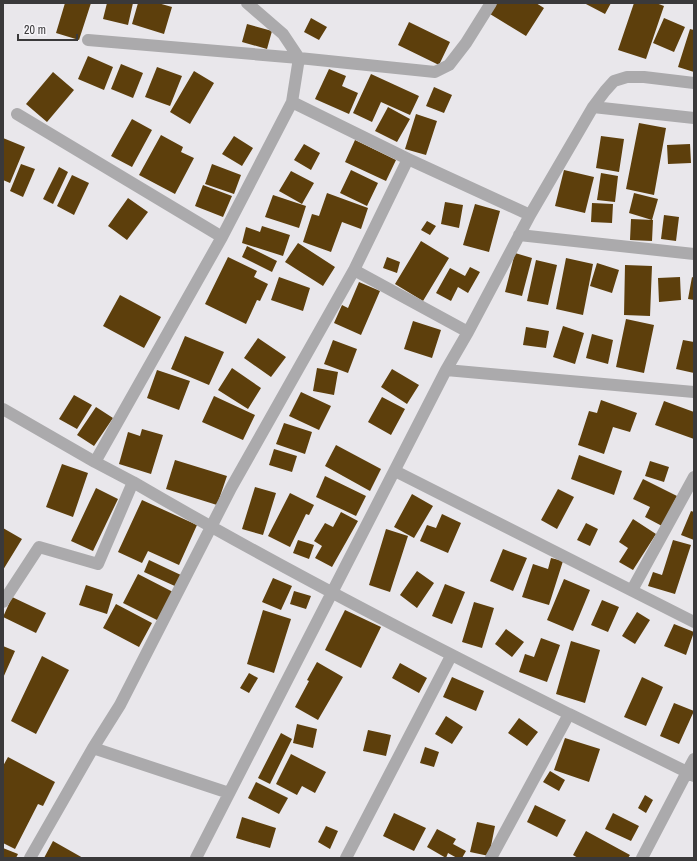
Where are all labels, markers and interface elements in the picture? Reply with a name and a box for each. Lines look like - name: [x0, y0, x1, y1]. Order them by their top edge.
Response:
- scale bar: [18, 16, 77, 42]
- text: 20 m: [24, 22, 46, 38]

